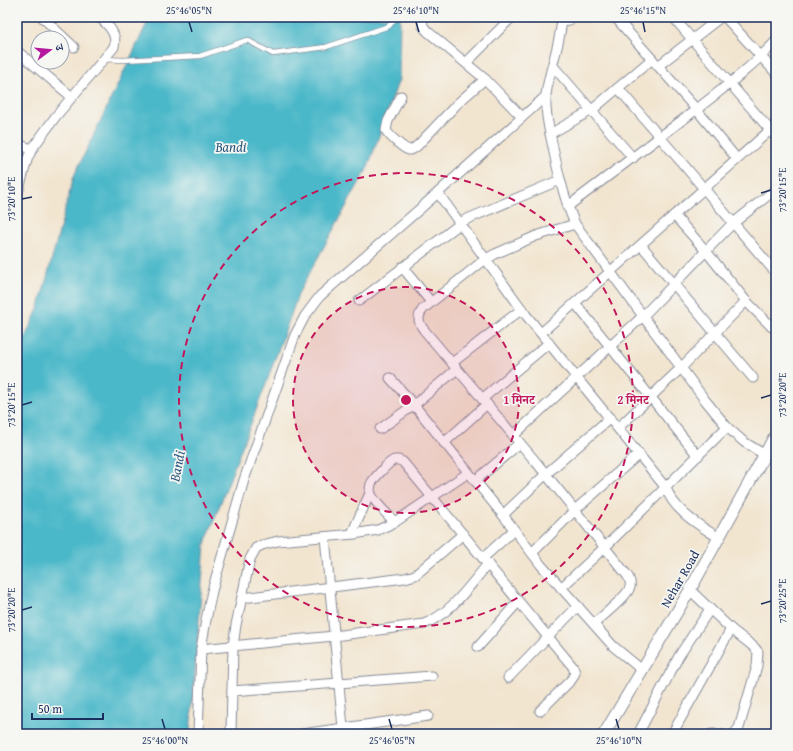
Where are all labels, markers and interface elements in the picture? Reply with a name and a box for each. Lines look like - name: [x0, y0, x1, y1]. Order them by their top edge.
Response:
- text: 25°46'05"N: [166, 3, 212, 18]
- text: 25°46'10"N: [393, 3, 439, 18]
- text: 25°46'15"N: [620, 3, 666, 18]
- north arrow: [30, 30, 70, 70]
- text: उ: [51, 41, 68, 53]
- water label: Bandi: [215, 137, 247, 157]
- text: 73°20'15"E: [775, 168, 790, 212]
- text: 73°20'10"E: [4, 177, 19, 221]
- text: 73°20'20"E: [775, 373, 790, 417]
- text: 73°20'15"E: [4, 383, 19, 427]
- text: 1 मिनट: [503, 391, 536, 408]
- text: 2 मिनट: [617, 391, 650, 408]
- centre of rings: [399, 393, 413, 407]
- water label: Bandi: [164, 449, 190, 484]
- street label: Nehar Road: [656, 547, 704, 611]
- text: 73°20'25"E: [775, 579, 790, 623]
- text: 73°20'20"E: [4, 588, 19, 632]
- scale bar: [32, 695, 103, 721]
- text: 50 m: [38, 700, 62, 717]
- text: 25°46'00"N: [142, 733, 188, 748]
- text: 25°46'05"N: [369, 733, 415, 748]
- text: 25°46'10"N: [596, 733, 642, 748]

